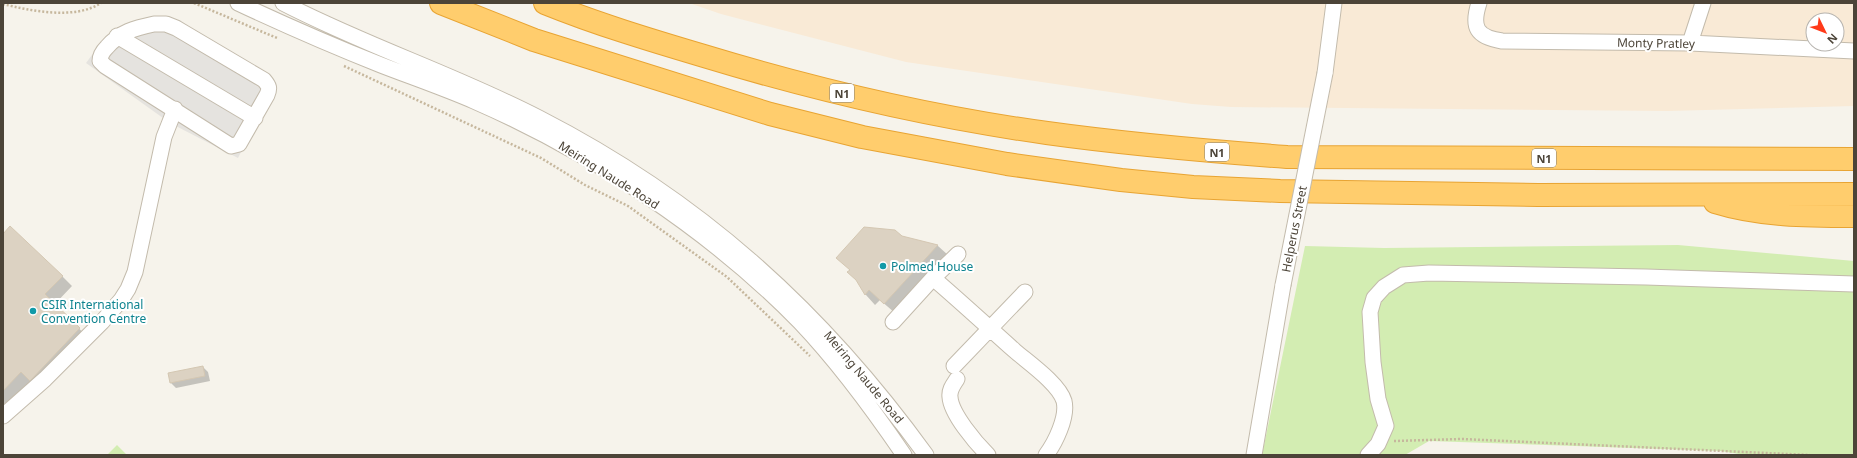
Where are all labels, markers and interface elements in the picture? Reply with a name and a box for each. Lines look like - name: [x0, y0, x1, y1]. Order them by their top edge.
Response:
- north arrow: [1805, 12, 1845, 52]
- text: N: [1824, 31, 1841, 48]
- street label: Monty Pratley: [1617, 34, 1696, 52]
- road number: N1: [830, 84, 854, 102]
- street label: Meiring Naude Road: [555, 137, 663, 213]
- road number: N1: [1205, 143, 1229, 161]
- road number: N1: [1532, 149, 1556, 167]
- street label: Helperus Street: [1277, 184, 1311, 274]
- place label: Polmed House: [891, 258, 973, 275]
- marker: Polmed House: [878, 261, 888, 271]
- place label: CSIR International Convention Centre: [41, 296, 147, 327]
- marker: CSIR International Convention Centre: [28, 306, 38, 316]
- street label: Meiring Naude Road: [820, 327, 908, 427]

